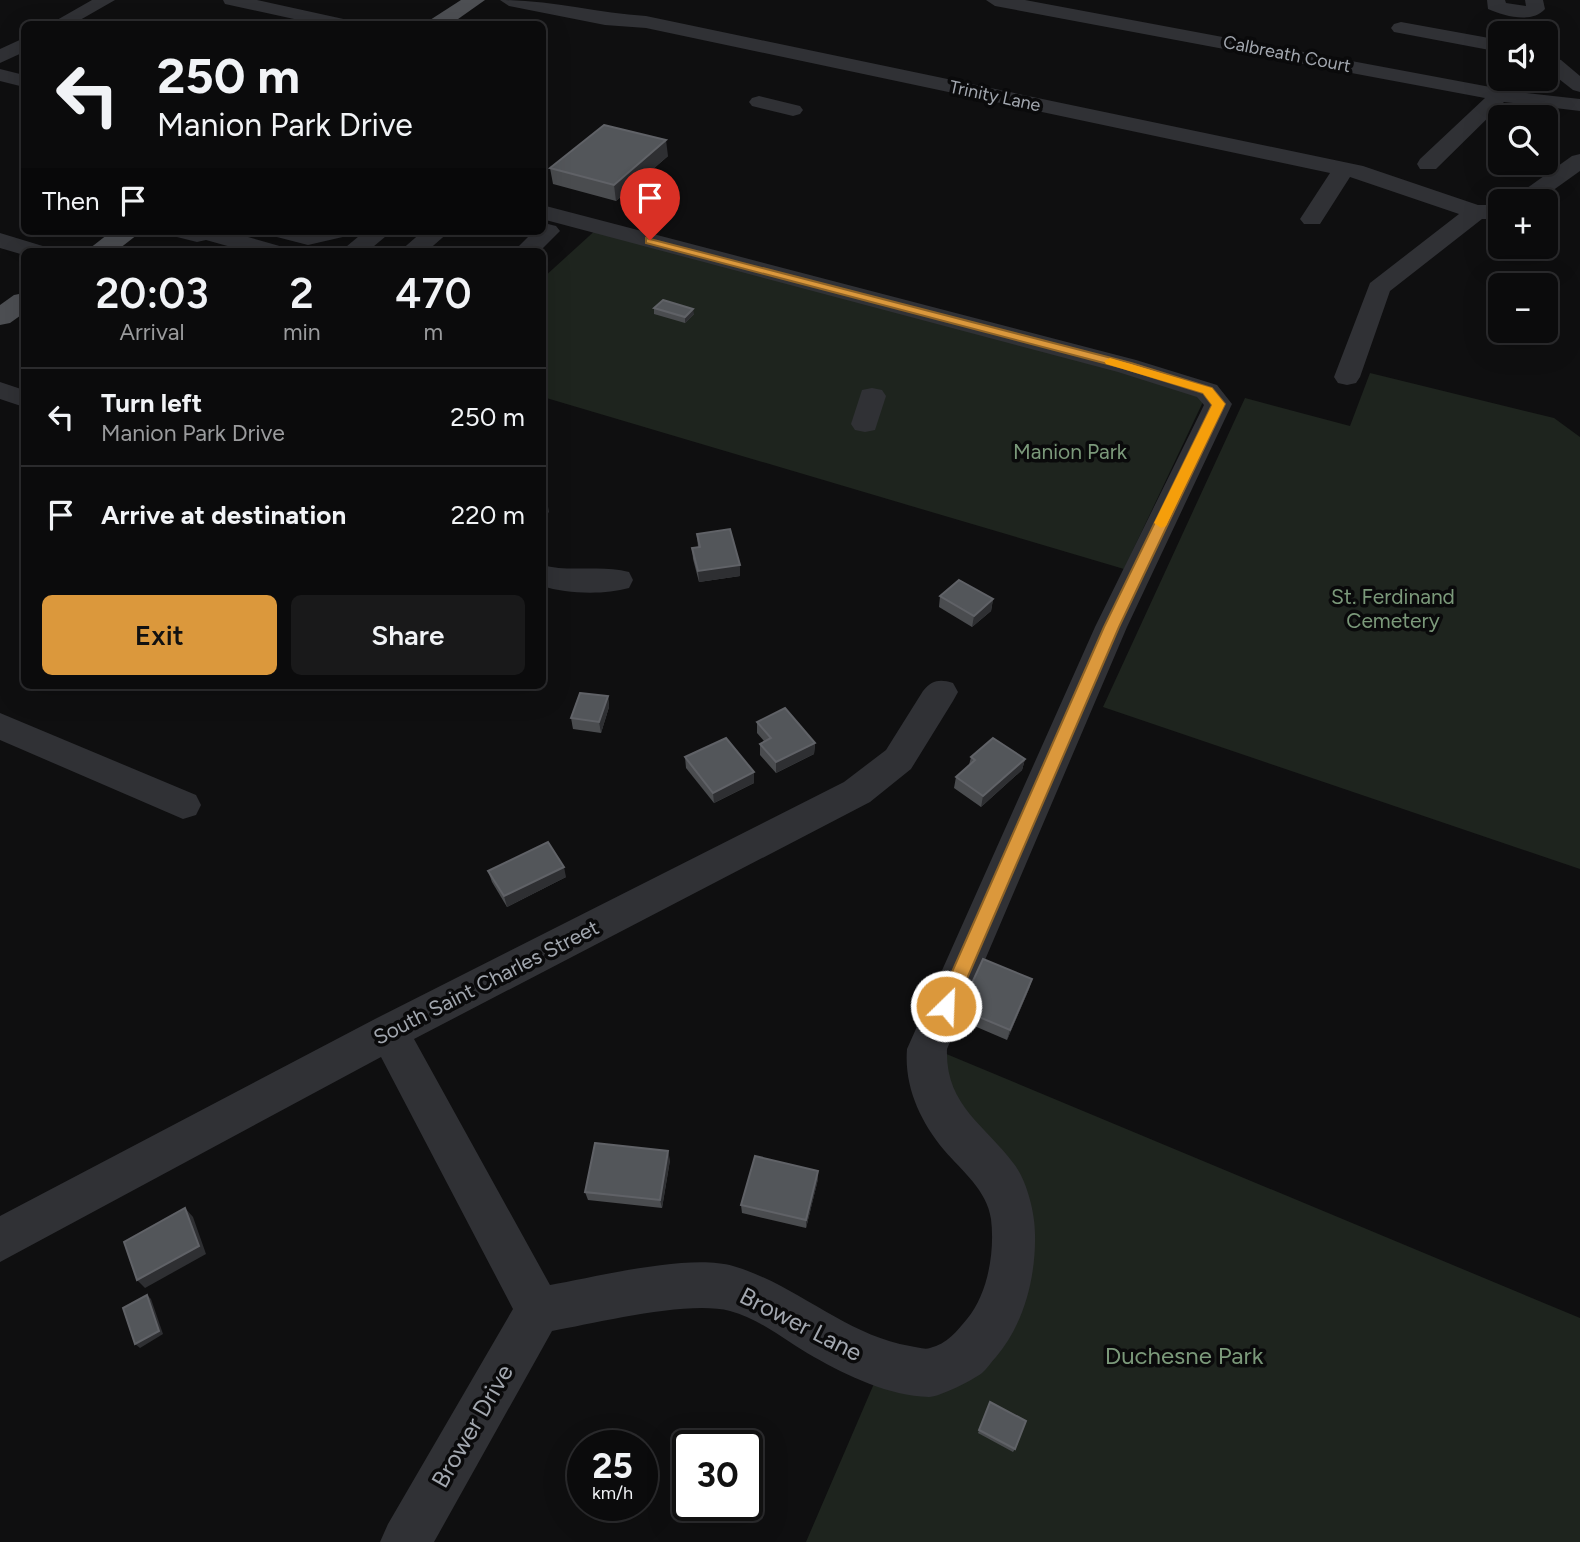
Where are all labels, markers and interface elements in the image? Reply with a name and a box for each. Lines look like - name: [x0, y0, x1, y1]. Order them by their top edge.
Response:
- map controls: [1488, 21, 1558, 343]
- button: sound: [1488, 21, 1558, 91]
- street label: Calbreath Court: [1221, 31, 1353, 77]
- text: 250 m: [157, 46, 300, 105]
- icon: left: [42, 49, 133, 140]
- street label: Trinity Lane: [947, 76, 1043, 116]
- button: search: [1488, 105, 1558, 175]
- text: Manion Park Drive: [157, 106, 413, 144]
- pin: [620, 168, 680, 240]
- icon: arrive: [631, 179, 669, 217]
- icon: arrive: [114, 182, 152, 220]
- text: Then: [42, 185, 100, 217]
- button: +: [1488, 189, 1558, 259]
- text: 20:03: [95, 268, 209, 319]
- text: 2: [290, 268, 314, 319]
- text: 470: [395, 268, 472, 319]
- button: −: [1488, 273, 1558, 343]
- text: Arrival: [120, 318, 184, 346]
- text: min: [283, 318, 321, 346]
- text: m: [424, 318, 443, 346]
- text: Turn left: [101, 387, 202, 419]
- icon: left: [42, 398, 80, 436]
- text: 250 m: [450, 401, 525, 433]
- text: Manion Park Drive: [101, 419, 285, 447]
- park label: Manion Park: [1013, 439, 1128, 464]
- icon: arrive: [42, 496, 80, 534]
- text: Arrive at destination: [101, 499, 346, 531]
- text: 220 m: [451, 499, 525, 531]
- park label: St. Ferdinand Cemetery: [1331, 584, 1455, 633]
- button: Exit: [42, 595, 277, 675]
- button: Share: [291, 595, 525, 675]
- street label: South Saint Charles Street: [369, 914, 603, 1050]
- position arrow: [909, 969, 983, 1043]
- street label: Brower Lane: [735, 1281, 867, 1367]
- park label: Duchesne Park: [1105, 1341, 1264, 1370]
- street label: Brower Drive: [425, 1359, 519, 1493]
- speed limit sign: 30: [672, 1430, 763, 1521]
- text: 25: [592, 1445, 633, 1487]
- text: km/h: [592, 1482, 633, 1504]

